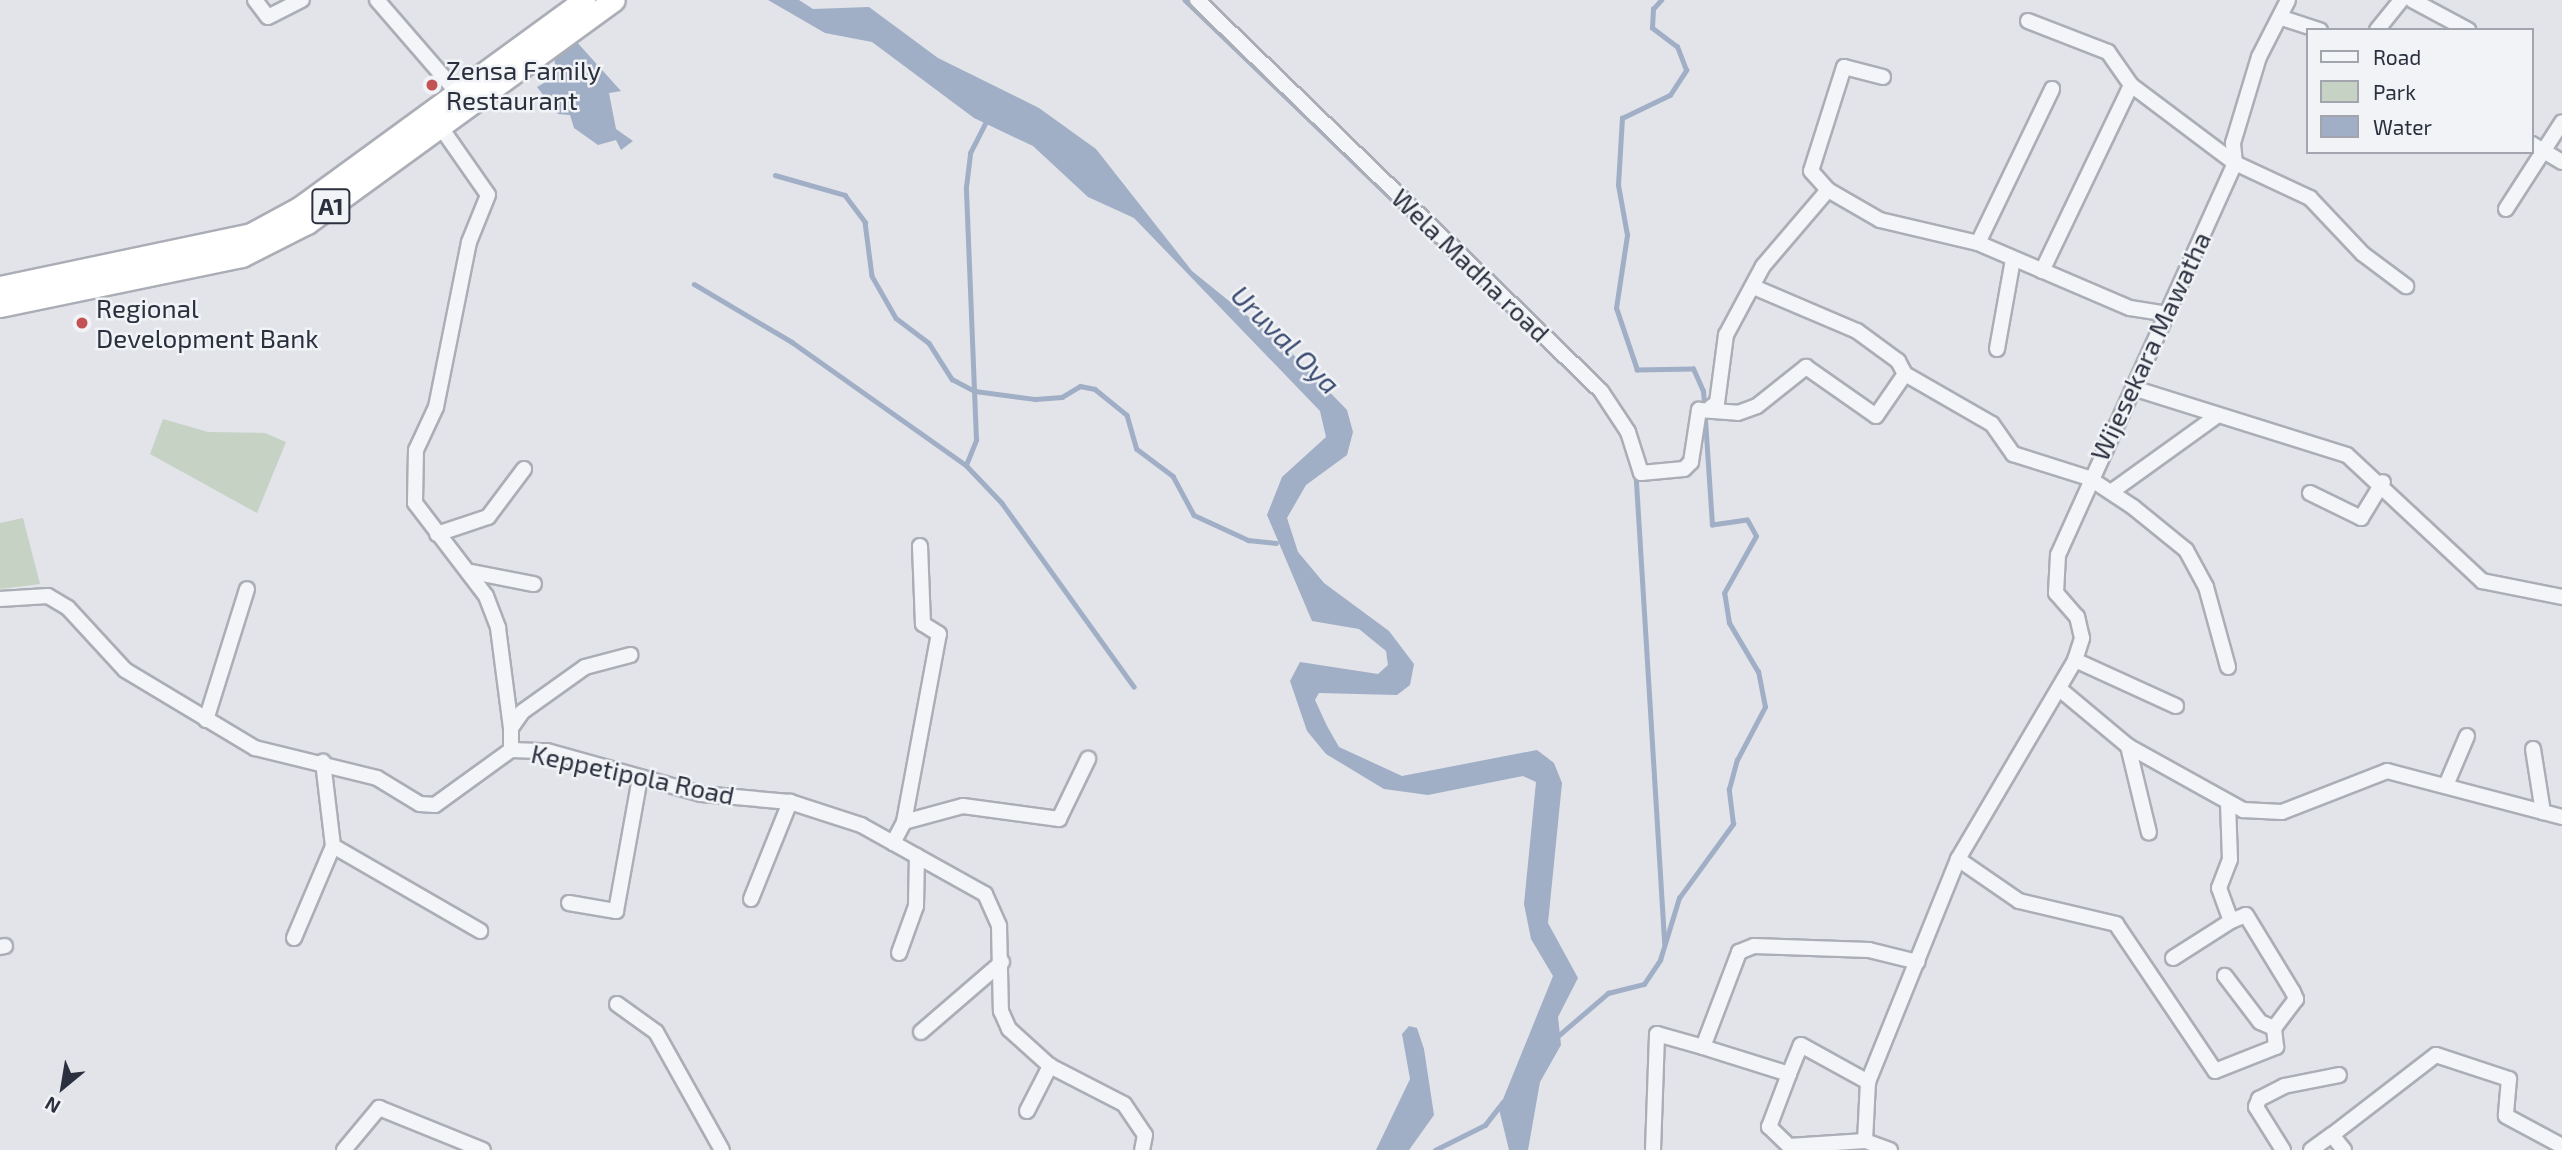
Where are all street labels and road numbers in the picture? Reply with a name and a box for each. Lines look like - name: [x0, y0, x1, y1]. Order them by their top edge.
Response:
- street label: Wela Madha road: [1386, 182, 1556, 348]
- road number: A1: [310, 186, 352, 226]
- street label: Wijesekara Mawatha: [2083, 227, 2217, 465]
- street label: Keppetipola Road: [529, 737, 737, 811]

